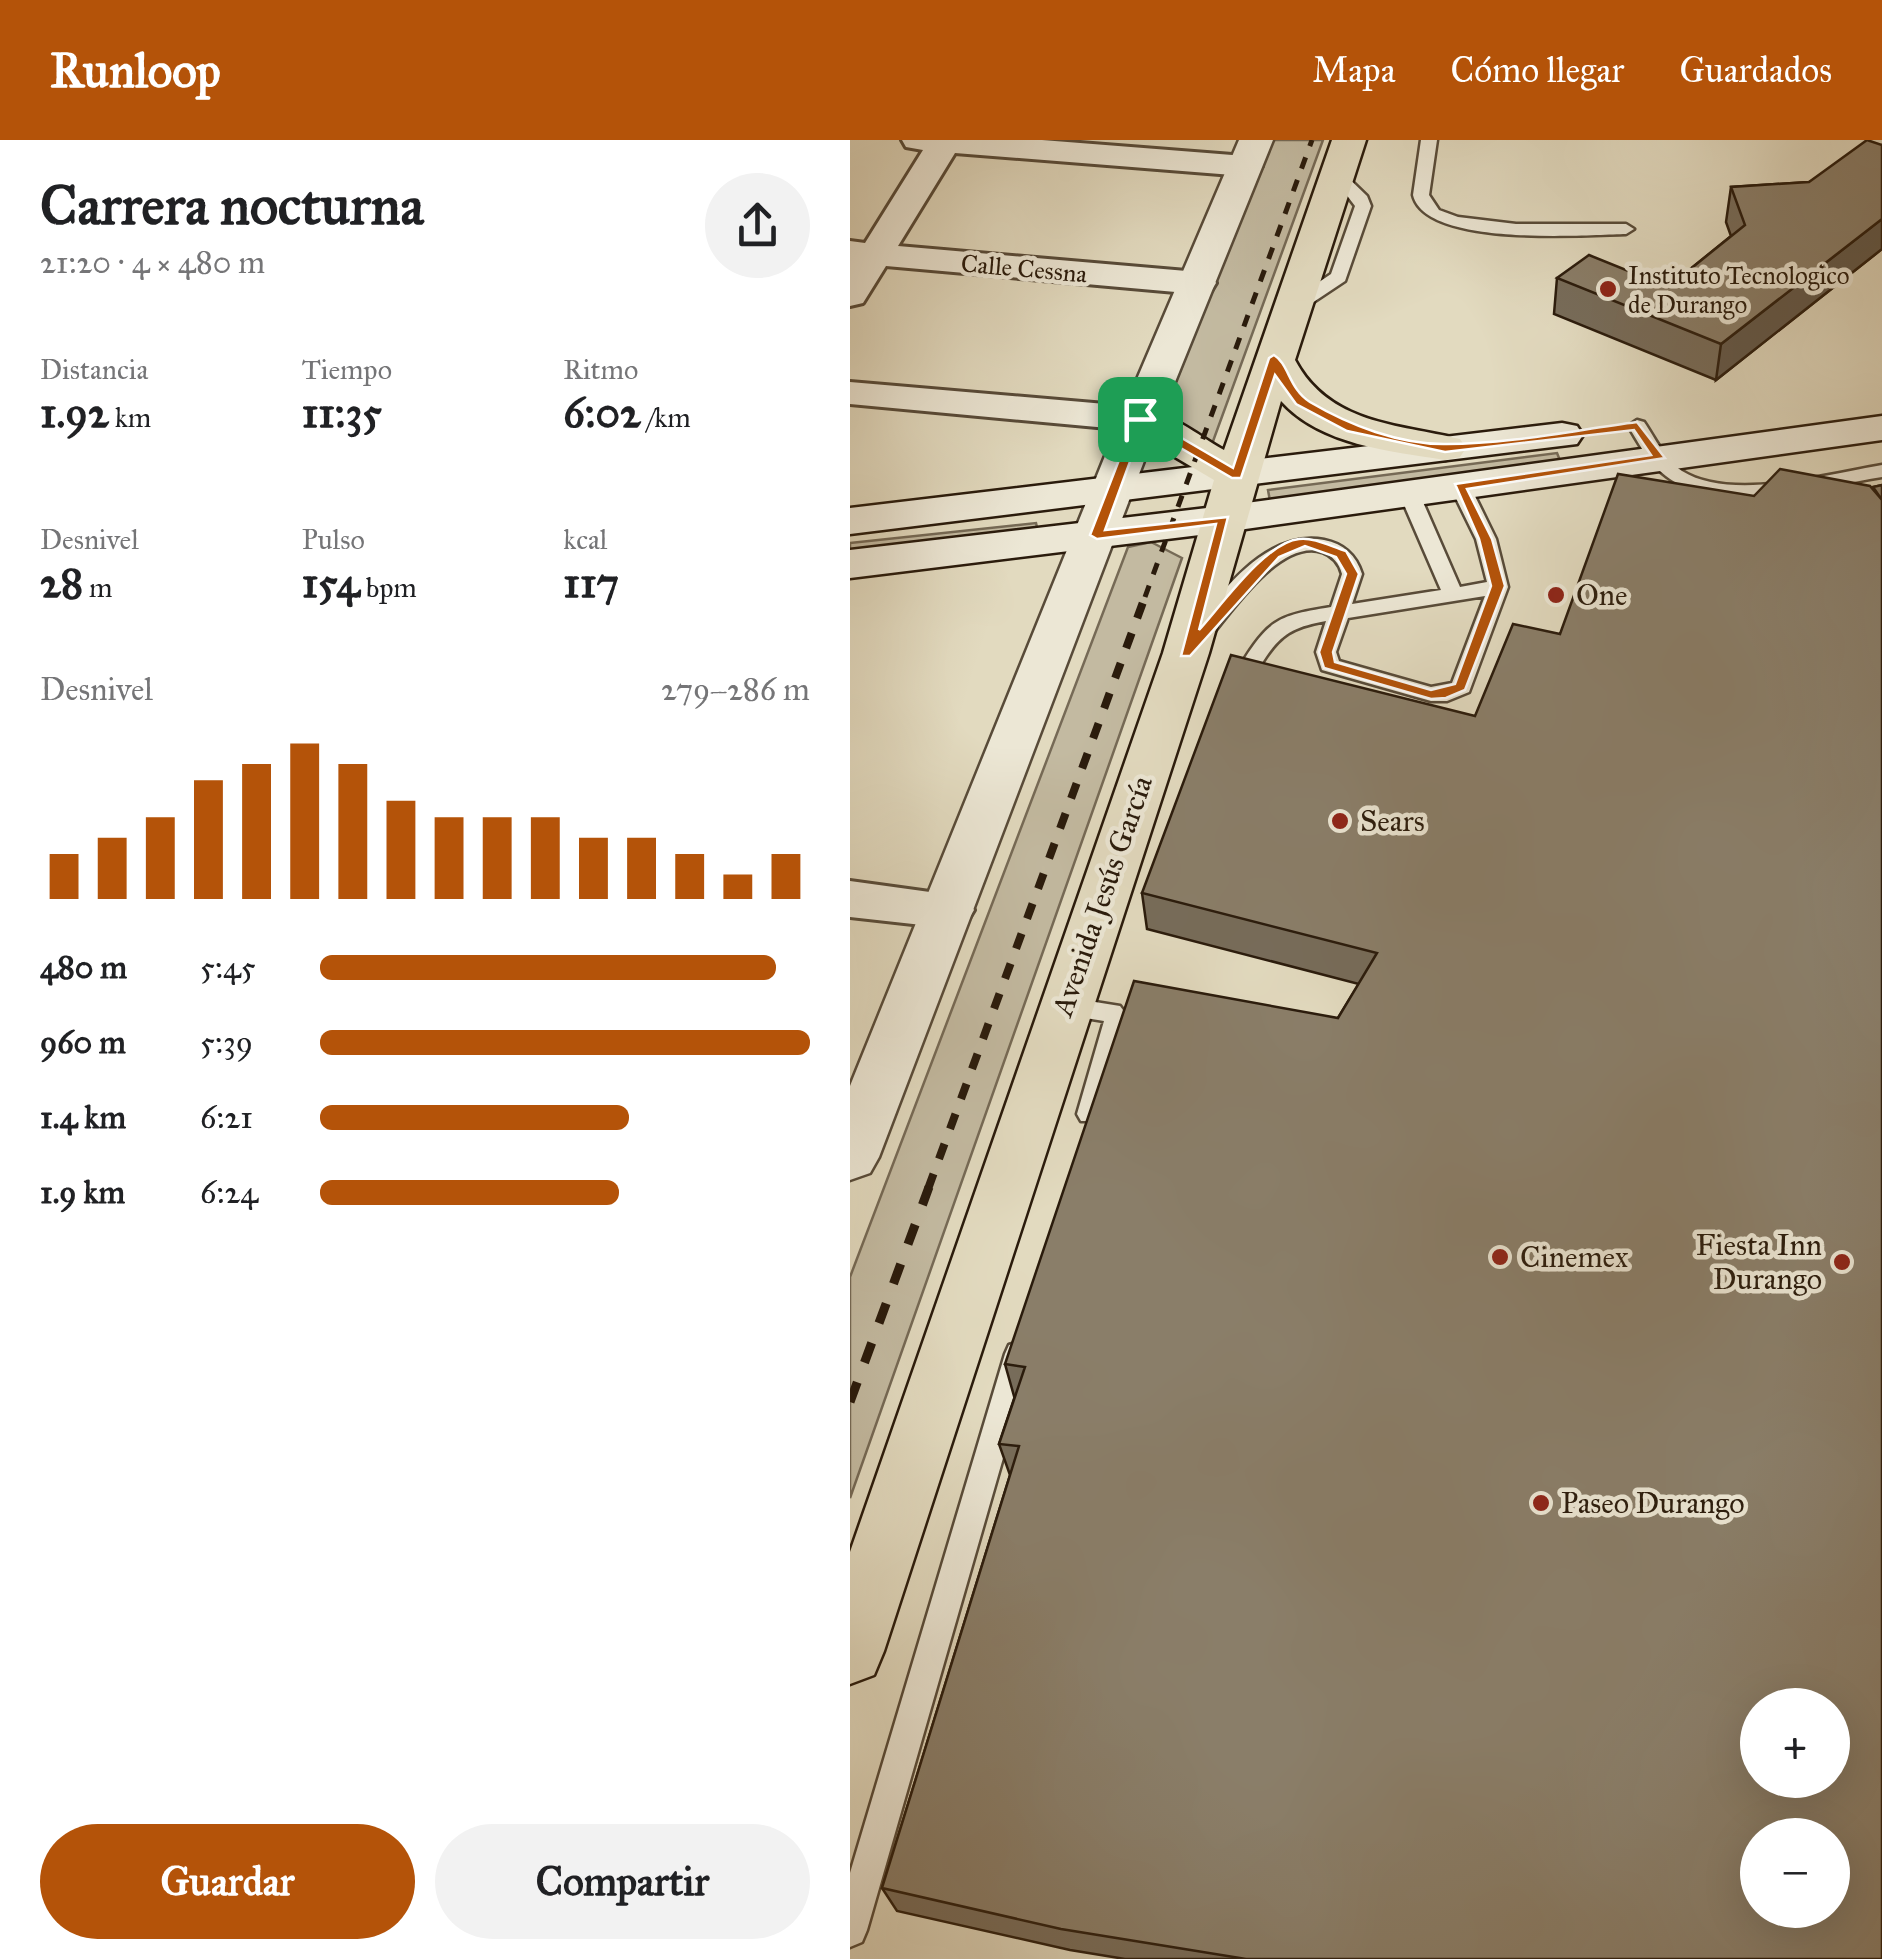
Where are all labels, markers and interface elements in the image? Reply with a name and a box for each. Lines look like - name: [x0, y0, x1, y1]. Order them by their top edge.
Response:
- text: Runloop: [50, 41, 221, 100]
- text: Mapa: [1312, 49, 1395, 92]
- text: Cómo llegar: [1450, 49, 1624, 92]
- text: Guardados: [1679, 49, 1832, 92]
- text: Carrera nocturna: [40, 172, 424, 239]
- button: share: [705, 173, 810, 278]
- text: 21:20 · 4 × 480 m: [40, 243, 265, 282]
- street label: Calle Cessna: [960, 248, 1089, 289]
- place label: Instituto Tecnologico de Durango: [1628, 260, 1850, 320]
- marker: Instituto Tecnologico de Durango: [1597, 278, 1619, 300]
- text: Distancia: [40, 352, 148, 387]
- text: Tiempo: [302, 352, 392, 387]
- text: Ritmo: [563, 352, 638, 387]
- pin: [1098, 377, 1183, 462]
- text: 1.92: [40, 387, 109, 439]
- text: 11:35: [302, 387, 382, 439]
- text: 6:02: [563, 387, 641, 439]
- icon: arrive: [1113, 392, 1168, 447]
- text: km: [109, 400, 151, 435]
- text: /km: [641, 400, 691, 435]
- text: Desnivel: [40, 522, 139, 557]
- text: Pulso: [302, 522, 365, 557]
- text: kcal: [563, 522, 607, 557]
- text: 28: [40, 557, 83, 609]
- text: 154: [302, 557, 360, 609]
- text: 117: [563, 557, 619, 609]
- text: m: [83, 570, 113, 605]
- text: bpm: [360, 570, 417, 605]
- place label: One: [1576, 577, 1628, 613]
- marker: One: [1545, 584, 1567, 606]
- text: Desnivel: [40, 670, 153, 709]
- text: 279–286 m: [661, 670, 810, 709]
- street label: Avenida Jesús García: [1043, 771, 1160, 1023]
- place label: Sears: [1360, 803, 1425, 839]
- marker: Sears: [1329, 810, 1351, 832]
- text: 480 m: [40, 948, 127, 987]
- text: 5:45: [200, 948, 256, 987]
- text: 960 m: [40, 1023, 126, 1062]
- text: 5:39: [200, 1023, 253, 1062]
- text: 1.4 km: [40, 1098, 126, 1137]
- text: 6:21: [200, 1098, 253, 1137]
- text: 1.9 km: [40, 1173, 125, 1212]
- text: 6:24: [200, 1173, 258, 1212]
- place label: Fiesta Inn Durango: [1696, 1227, 1822, 1297]
- place label: Cinemex: [1520, 1239, 1628, 1275]
- marker: Cinemex: [1489, 1246, 1511, 1268]
- marker: Fiesta Inn Durango: [1831, 1251, 1853, 1273]
- place label: Paseo Durango: [1561, 1485, 1745, 1521]
- marker: Paseo Durango: [1530, 1492, 1552, 1514]
- map controls: [1740, 1688, 1850, 1928]
- button: +: [1740, 1688, 1850, 1798]
- button: −: [1740, 1818, 1850, 1928]
- button: Guardar: [40, 1824, 415, 1939]
- button: Compartir: [435, 1824, 810, 1939]

